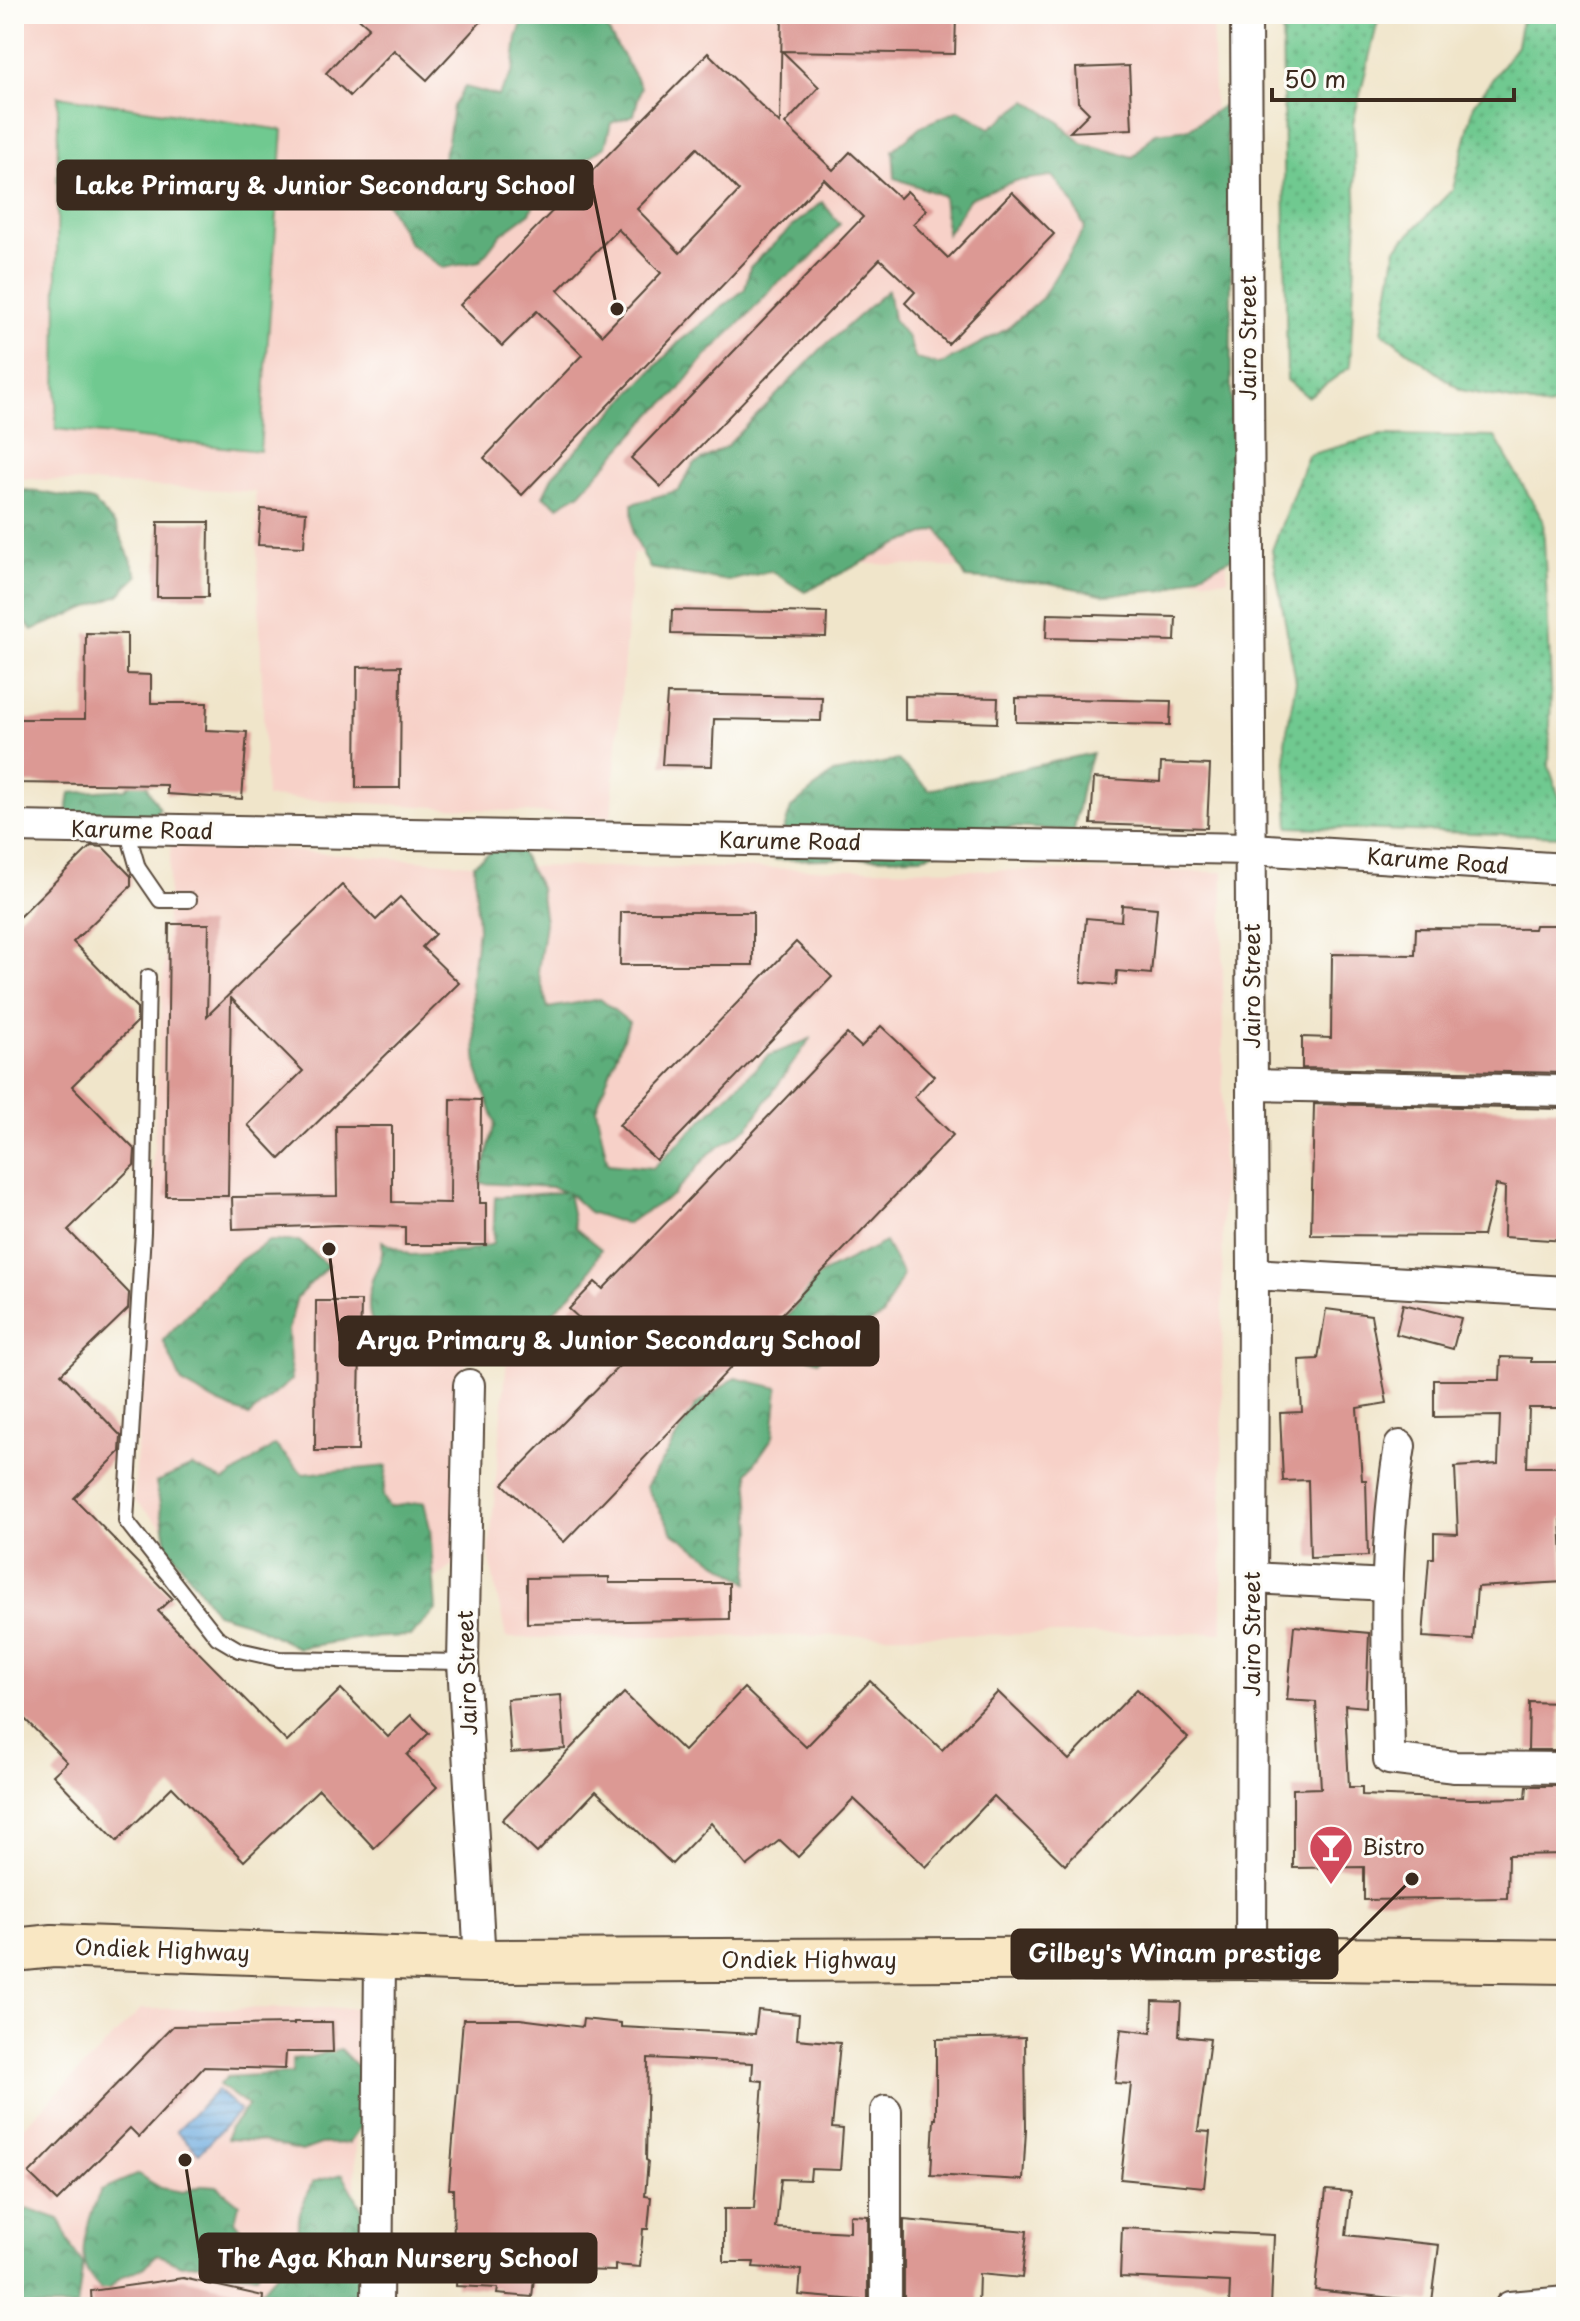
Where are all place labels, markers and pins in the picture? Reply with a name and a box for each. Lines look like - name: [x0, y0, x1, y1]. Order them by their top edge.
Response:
- callout: Lake Primary & Junior Secondary School: [58, 161, 592, 209]
- callout: Arya Primary & Junior Secondary School: [340, 1317, 878, 1365]
- bar icon: Bistro: [1307, 1823, 1355, 1886]
- place label: Bistro: [1362, 1829, 1425, 1862]
- callout: Gilbey's Winam prestige: [1012, 1930, 1337, 1978]
- callout: The Aga Khan Nursery School: [200, 2234, 596, 2282]

